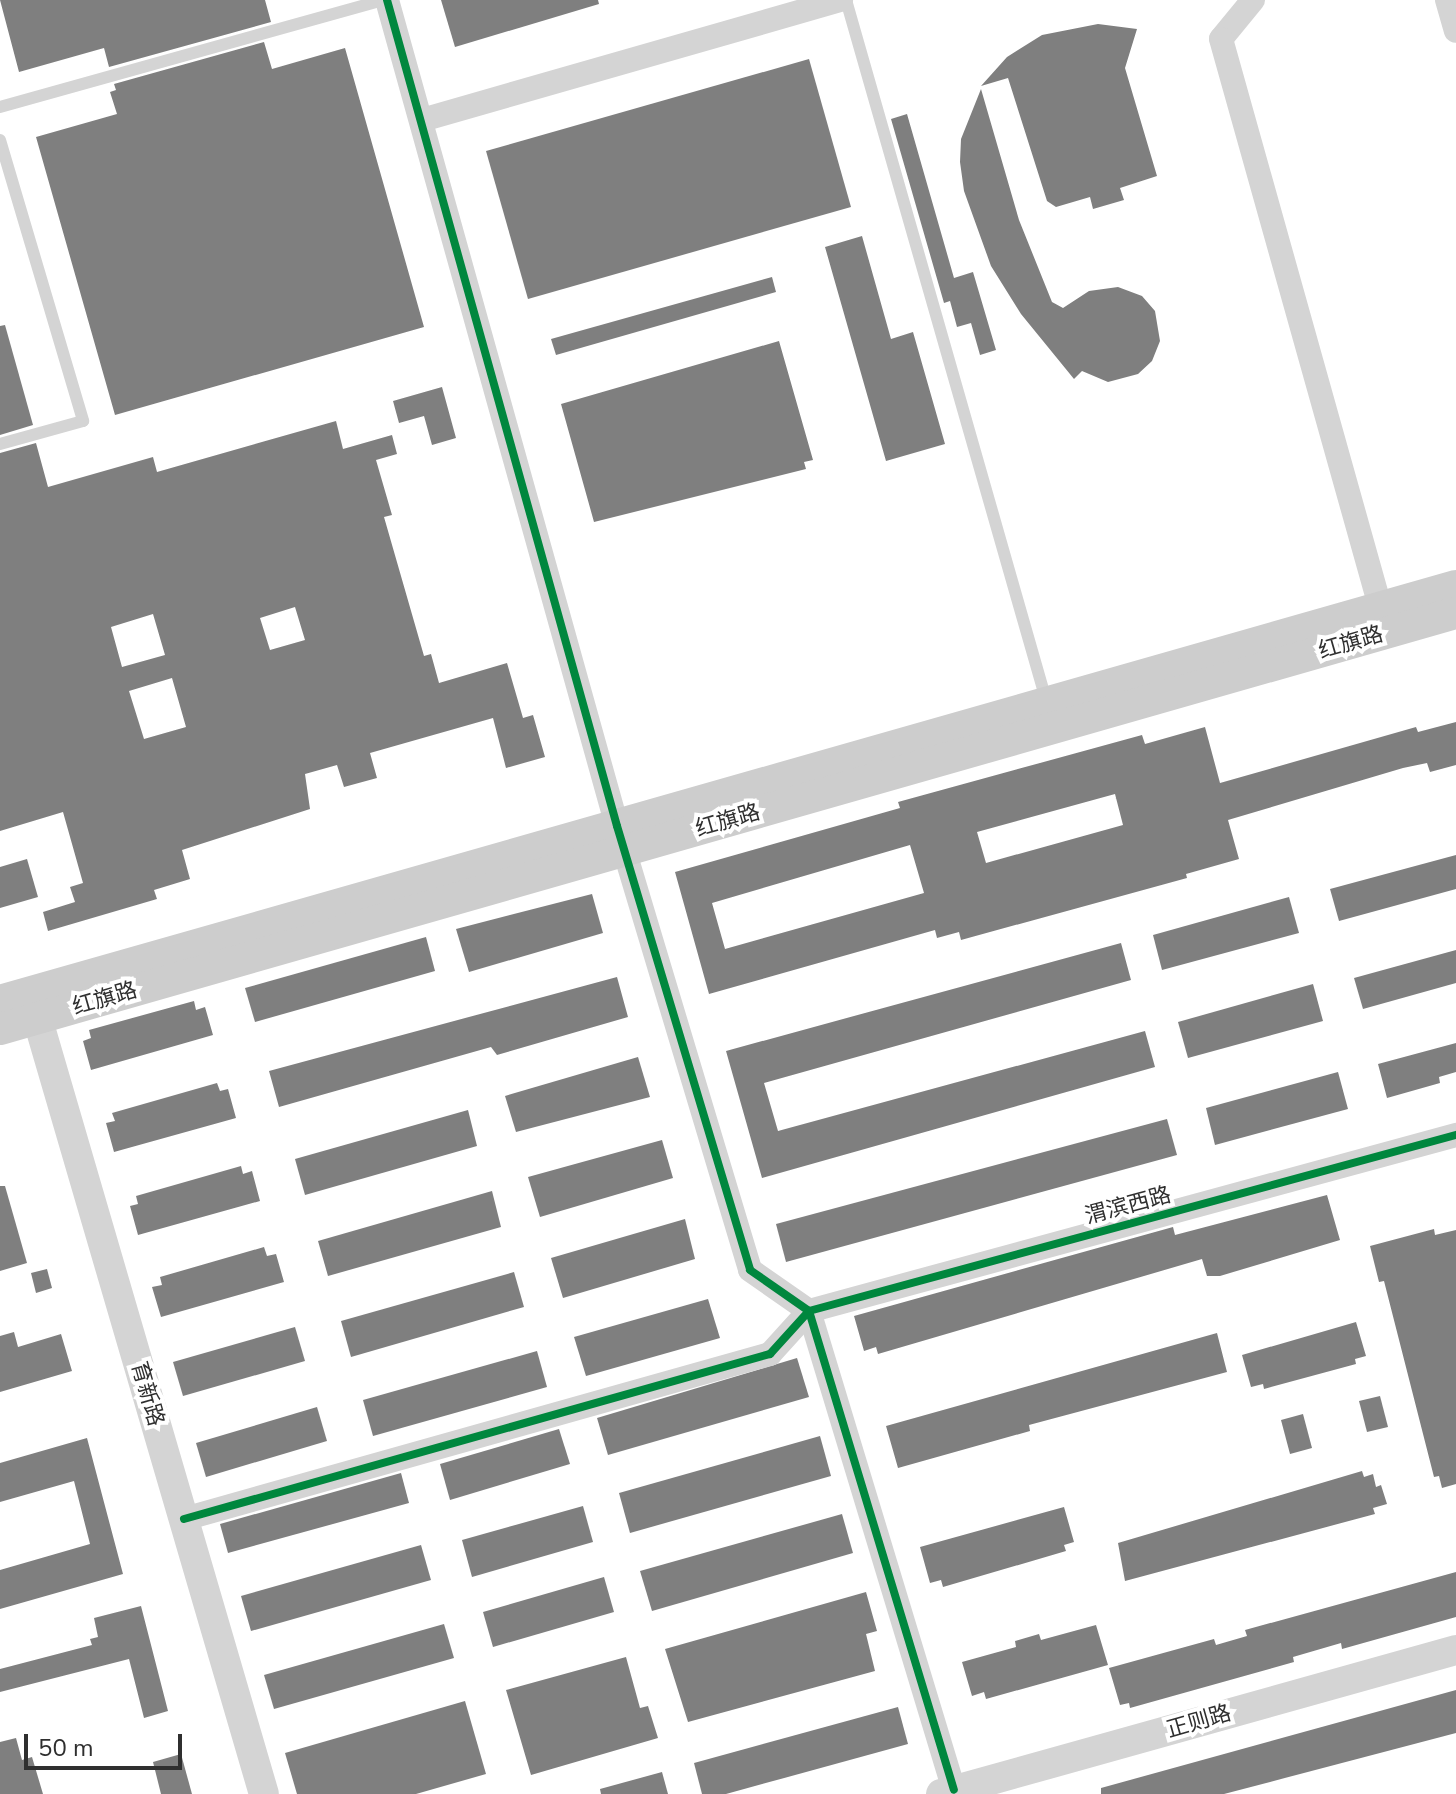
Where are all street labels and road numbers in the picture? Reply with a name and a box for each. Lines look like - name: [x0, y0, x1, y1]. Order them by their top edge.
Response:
- street label: 红旗路: [1316, 621, 1386, 665]
- street label: 红旗路: [693, 799, 763, 843]
- street label: 红旗路: [70, 977, 140, 1021]
- street label: 渭滨西路: [1082, 1182, 1174, 1230]
- street label: 育新路: [125, 1359, 169, 1429]
- street label: 正则路: [1164, 1700, 1234, 1744]

